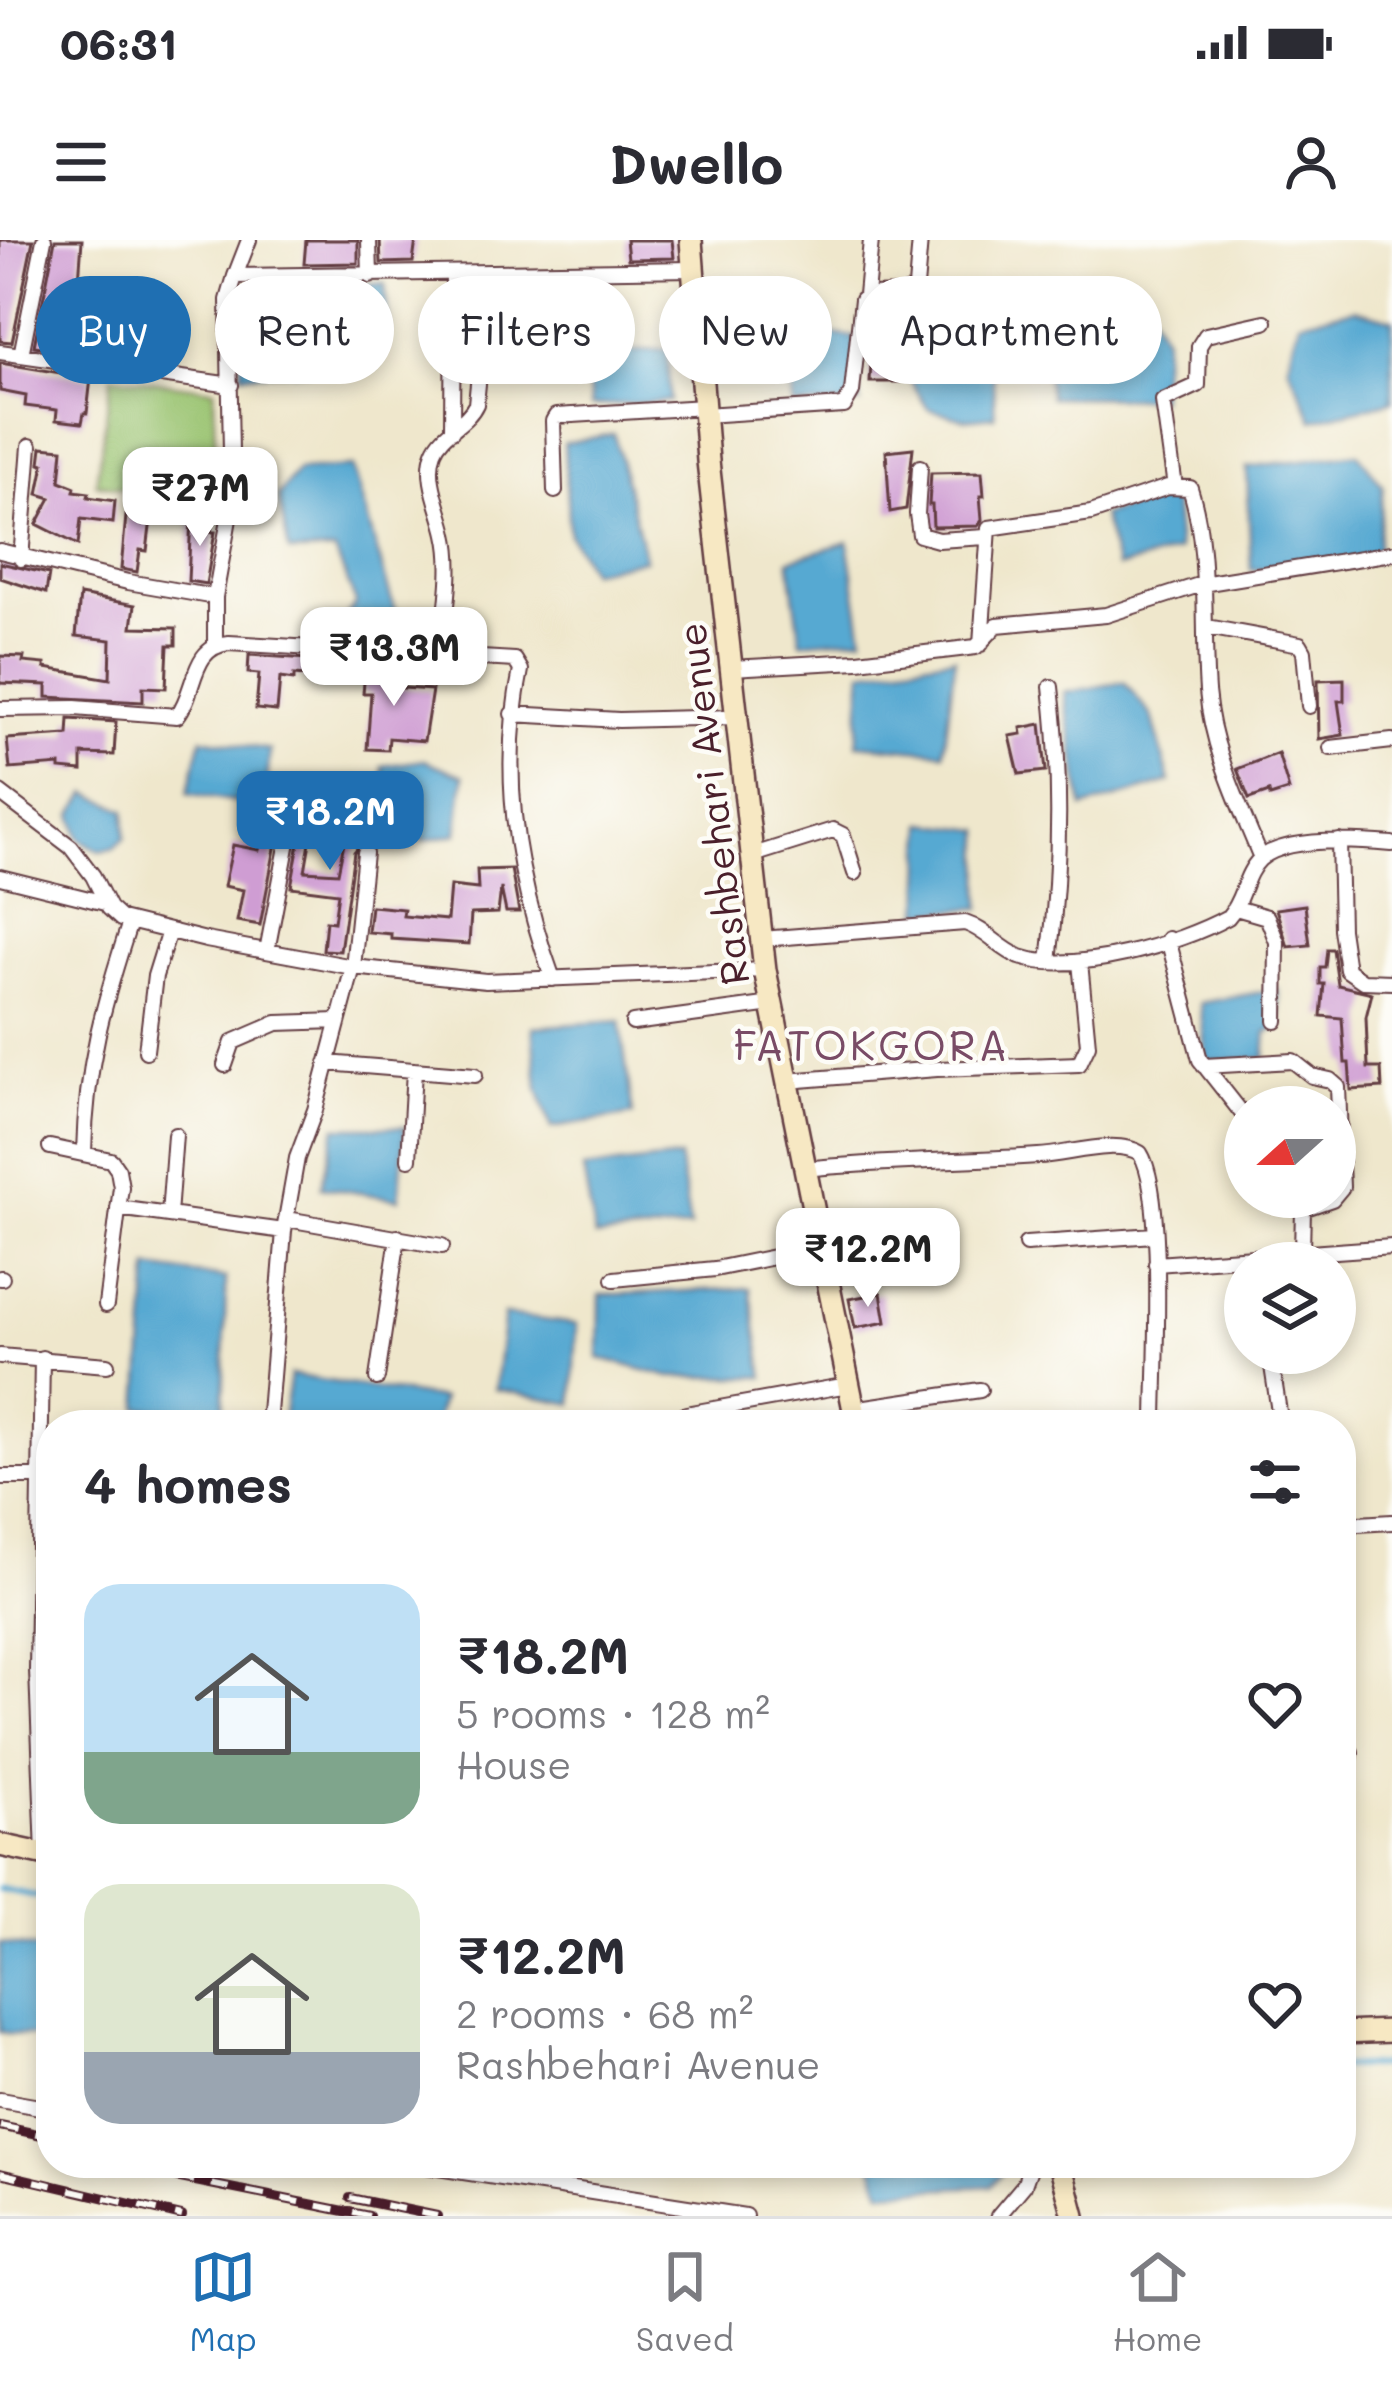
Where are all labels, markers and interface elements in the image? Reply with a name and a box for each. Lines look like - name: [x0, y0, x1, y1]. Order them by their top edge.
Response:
- text: 06:31: [60, 13, 177, 71]
- text: Dwello: [609, 127, 783, 198]
- icon: menu: [48, 129, 114, 195]
- icon: person: [1278, 129, 1344, 195]
- chip: Buy: [36, 276, 191, 384]
- chip: Rent: [215, 276, 394, 384]
- chip: Filters: [418, 276, 635, 384]
- chip: New: [659, 276, 832, 384]
- chip: Apartment: [856, 276, 1162, 384]
- pin: ₹27M: [129, 447, 271, 549]
- text: ₹27M: [150, 460, 250, 511]
- pin: ₹13.3M: [296, 607, 492, 709]
- text: ₹13.3M: [327, 620, 461, 671]
- street label: Rashbehari Avenue: [664, 620, 760, 988]
- pin: ₹18.2M: [232, 771, 428, 873]
- text: ₹18.2M: [264, 784, 396, 835]
- district label: FATOKGORA: [733, 1017, 1011, 1072]
- north arrow: [1224, 1086, 1356, 1218]
- map controls: [1224, 1086, 1356, 1374]
- pin: ₹12.2M: [770, 1208, 966, 1310]
- text: ₹12.2M: [803, 1221, 933, 1272]
- button: layers: [1224, 1242, 1356, 1374]
- text: 4 homes: [84, 1449, 292, 1516]
- icon: filters: [1242, 1449, 1308, 1515]
- text: ₹18.2M: [456, 1620, 629, 1687]
- icon: home: [180, 1632, 324, 1776]
- icon: heart: [1242, 1671, 1308, 1737]
- text: 5 rooms · 128 m²: [456, 1687, 770, 1738]
- text: House: [456, 1738, 571, 1789]
- text: ₹12.2M: [456, 1920, 626, 1987]
- icon: home: [180, 1932, 324, 2076]
- icon: heart: [1242, 1971, 1308, 2037]
- text: 2 rooms · 68 m²: [456, 1987, 754, 2038]
- text: Rashbehari Avenue: [456, 2038, 820, 2089]
- tab: Map: [189, 2244, 257, 2359]
- tab: Saved: [636, 2244, 734, 2359]
- tab: Home: [1113, 2244, 1202, 2359]

